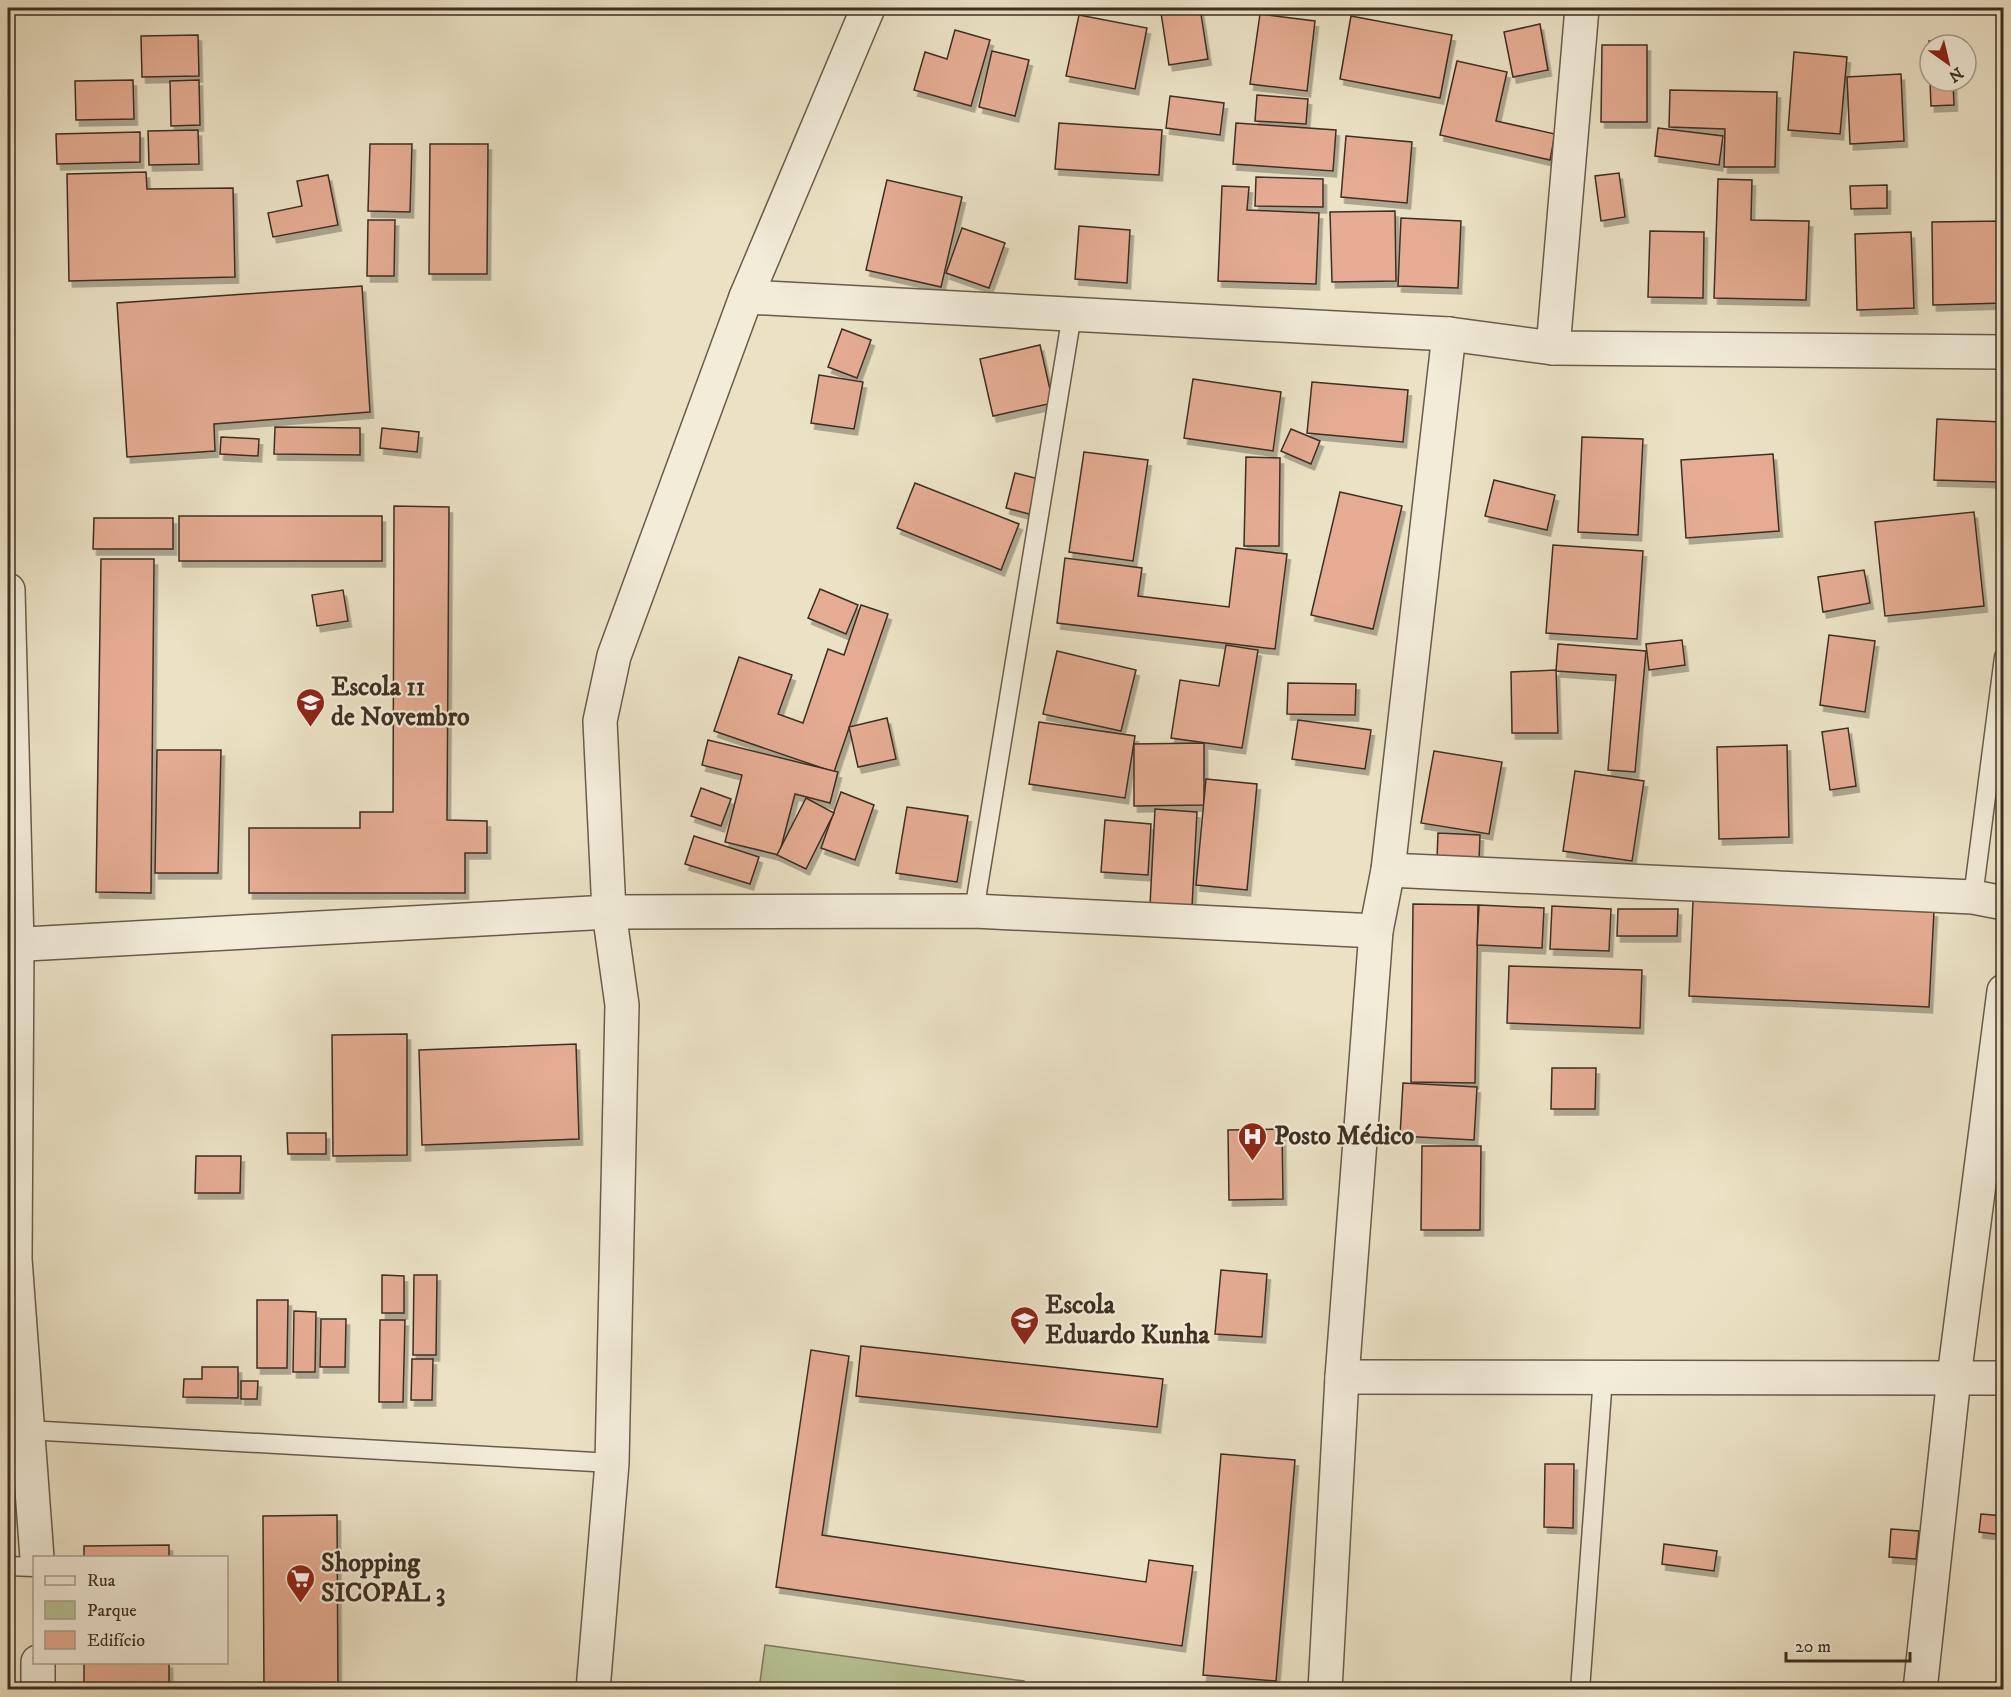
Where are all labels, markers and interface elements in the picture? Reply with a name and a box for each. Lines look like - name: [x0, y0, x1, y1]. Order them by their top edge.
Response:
- north arrow: [1918, 33, 1978, 93]
- text: N: [1945, 63, 1967, 87]
- place label: Escola 11 de Novembro: [331, 671, 470, 734]
- school or university icon: Escola 11 de Novembro: [294, 686, 326, 728]
- hospital icon: Posto Médico: [1237, 1120, 1269, 1162]
- place label: Posto Médico: [1274, 1120, 1415, 1153]
- place label: Escola Eduardo Kunha: [1045, 1289, 1211, 1352]
- school or university icon: Escola Eduardo Kunha: [1008, 1304, 1040, 1346]
- place label: Shopping SICOPAL 3: [321, 1547, 445, 1610]
- legend: [33, 1556, 228, 1664]
- supermarket icon: Shopping SICOPAL 3: [284, 1562, 316, 1604]
- text: Rua: [87, 1570, 116, 1592]
- text: Parque: [87, 1600, 137, 1622]
- scale bar: [1786, 1625, 1910, 1663]
- text: Edifício: [87, 1630, 145, 1652]
- text: 20 m: [1795, 1636, 1831, 1658]

